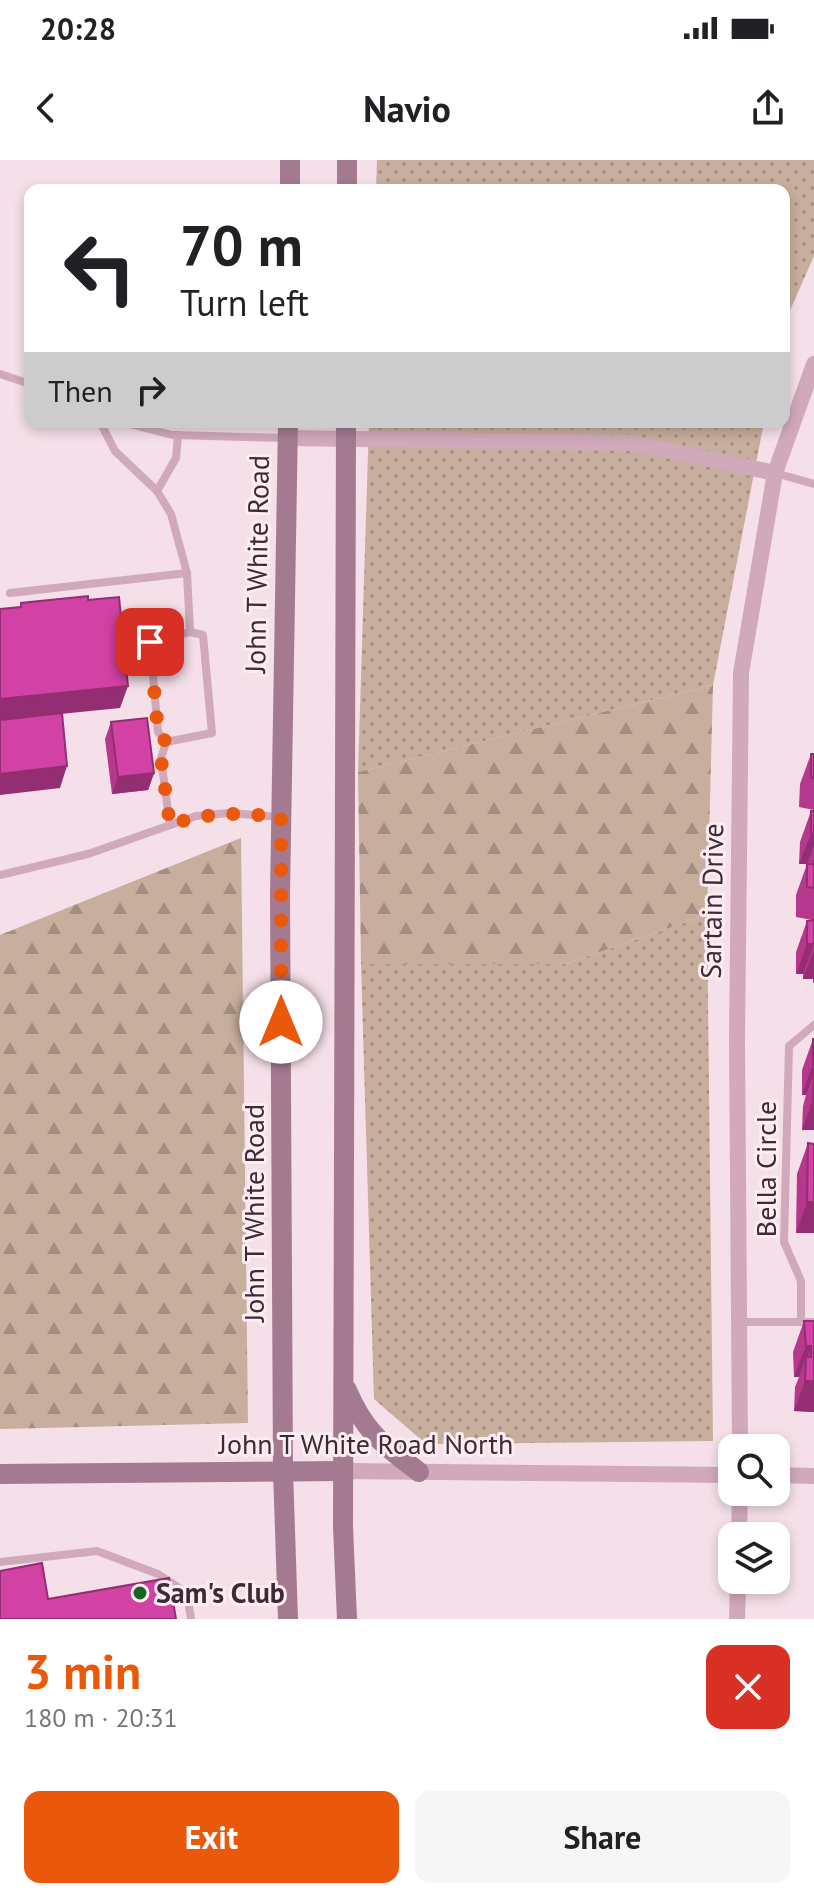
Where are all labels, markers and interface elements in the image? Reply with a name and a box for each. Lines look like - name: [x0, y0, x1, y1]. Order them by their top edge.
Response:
- text: 20:28: [40, 9, 116, 48]
- text: Navio: [363, 85, 451, 132]
- icon: back: [24, 86, 68, 130]
- icon: share: [746, 86, 790, 130]
- text: 70 m: [180, 209, 303, 281]
- icon: left: [48, 216, 152, 320]
- text: Turn left: [180, 279, 309, 326]
- icon: right: [129, 368, 173, 412]
- text: Then: [48, 371, 113, 410]
- street label: John T White Road: [236, 455, 277, 674]
- pin: [116, 608, 184, 676]
- icon: arrive: [128, 620, 172, 664]
- street label: Sartain Drive: [692, 823, 731, 979]
- position arrow: [239, 980, 323, 1064]
- street label: Bella Circle: [747, 1101, 784, 1237]
- street label: John T White Road: [235, 1104, 272, 1323]
- street label: John T White Road North: [218, 1425, 513, 1462]
- map controls: [718, 1434, 790, 1594]
- button: search: [718, 1434, 790, 1506]
- button: layers: [718, 1522, 790, 1594]
- place label: Sam's Club: [156, 1574, 285, 1611]
- marker: Sam's Club: [131, 1584, 149, 1602]
- text: 3 min: [24, 1640, 141, 1702]
- button: close: [706, 1645, 790, 1729]
- text: 180 m · 20:31: [24, 1701, 178, 1734]
- button: Exit: [24, 1791, 399, 1883]
- button: Share: [415, 1791, 790, 1883]

